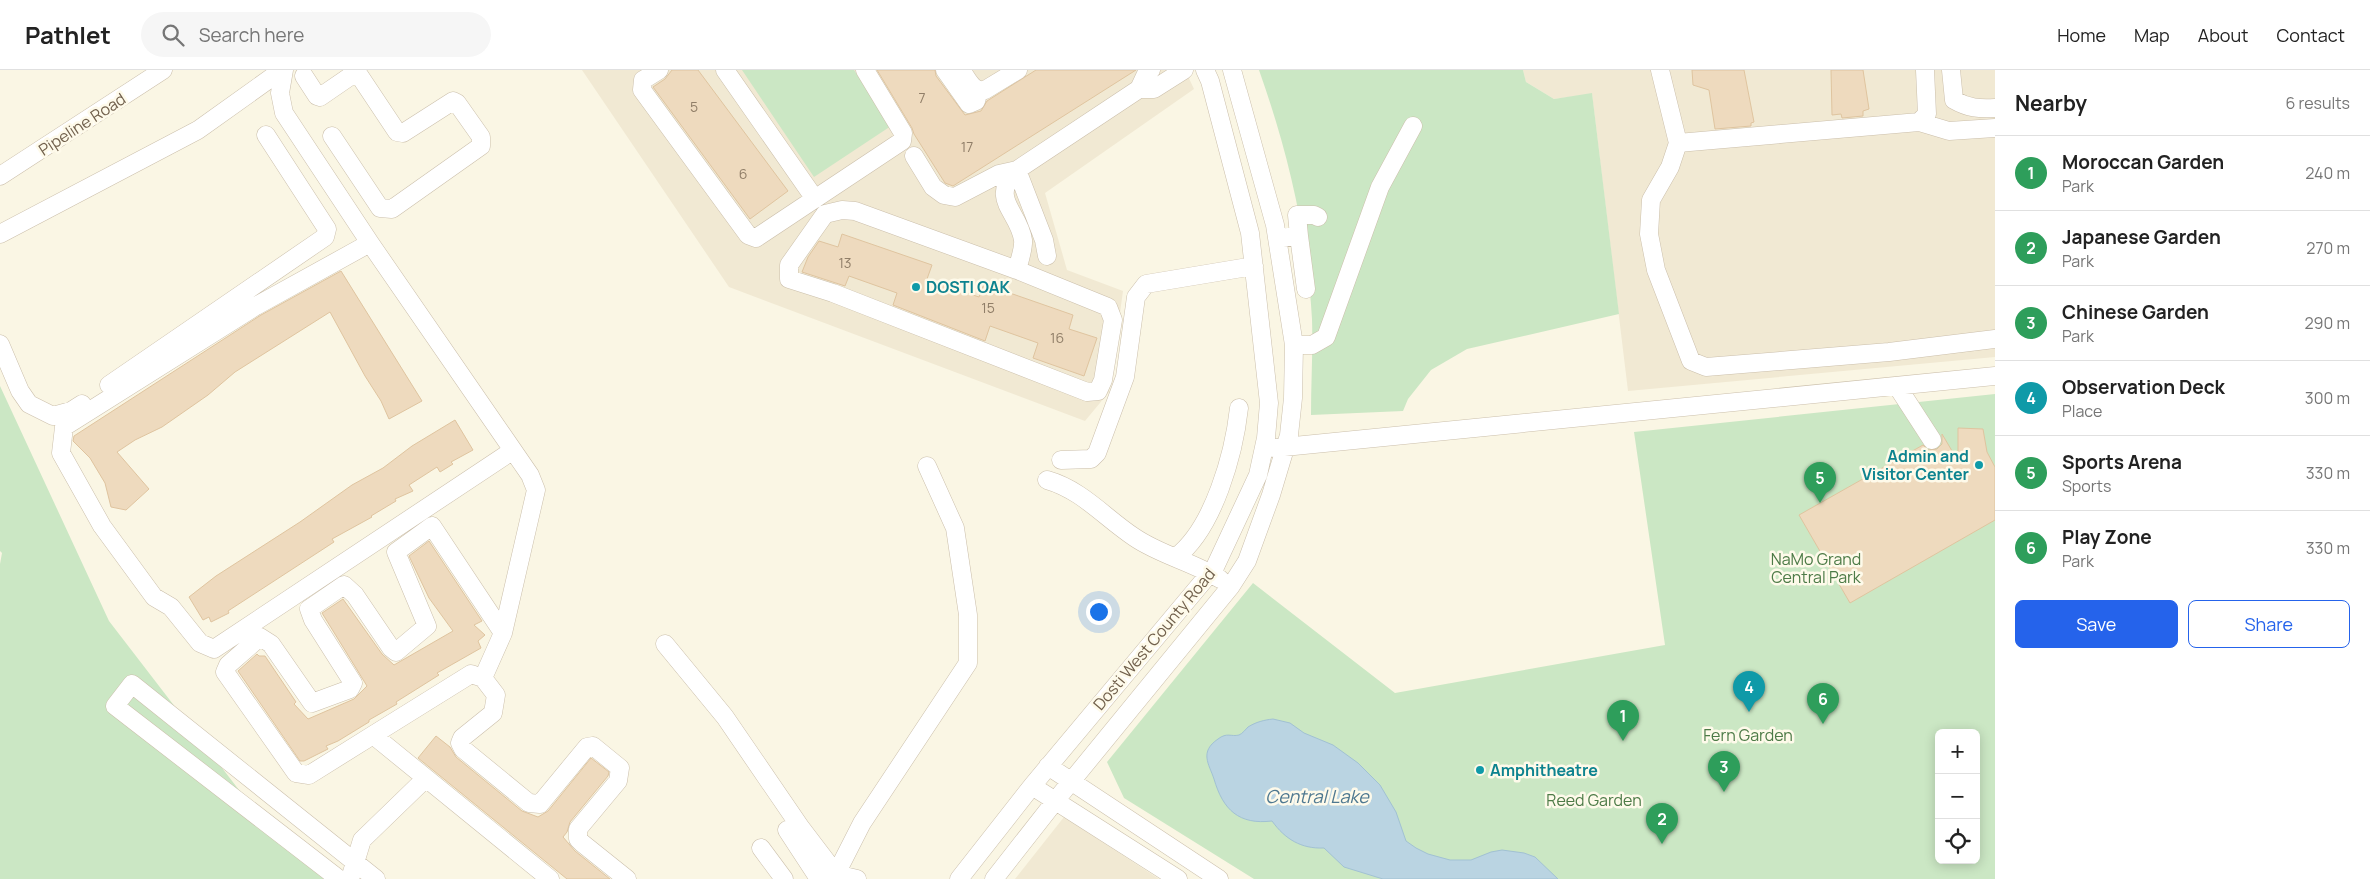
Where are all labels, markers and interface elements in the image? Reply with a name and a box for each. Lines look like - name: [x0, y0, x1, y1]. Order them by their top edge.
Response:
- search box: [141, 12, 491, 57]
- text: Pathlet: [25, 18, 111, 51]
- icon: search: [159, 21, 187, 49]
- text: Search here: [199, 22, 304, 48]
- text: Home: [2057, 23, 2106, 47]
- text: Map: [2134, 23, 2170, 47]
- text: About: [2198, 23, 2248, 47]
- text: Contact: [2276, 23, 2345, 47]
- street label: Pipeline Road: [34, 88, 130, 160]
- house number: 7: [918, 88, 926, 107]
- text: Nearby: [2015, 89, 2087, 117]
- text: 6 results: [2285, 92, 2350, 114]
- house number: 5: [690, 97, 698, 116]
- house number: 17: [961, 137, 973, 156]
- text: Moroccan Garden: [2062, 149, 2224, 175]
- text: 1: [2027, 162, 2035, 184]
- text: 240 m: [2305, 162, 2350, 184]
- house number: 6: [739, 164, 747, 183]
- text: Park: [2062, 175, 2094, 197]
- text: Japanese Garden: [2062, 224, 2221, 250]
- text: 2: [2026, 237, 2036, 259]
- text: 270 m: [2306, 237, 2350, 259]
- text: Park: [2062, 250, 2094, 272]
- house number: 13: [838, 253, 852, 272]
- place label: DOSTI OAK: [926, 276, 1011, 298]
- marker: DOSTI OAK: [910, 281, 922, 293]
- house number: 15: [981, 298, 995, 317]
- text: Chinese Garden: [2062, 299, 2209, 325]
- text: 3: [2026, 312, 2036, 334]
- text: 290 m: [2304, 312, 2350, 334]
- text: Park: [2062, 325, 2094, 347]
- house number: 16: [1050, 328, 1064, 347]
- text: Observation Deck: [2062, 374, 2225, 400]
- text: 4: [2026, 387, 2036, 409]
- text: 300 m: [2305, 387, 2350, 409]
- text: Place: [2062, 400, 2102, 422]
- place label: Admin and Visitor Center: [1862, 445, 1969, 485]
- text: Sports Arena: [2062, 449, 2182, 475]
- marker: Admin and Visitor Center: [1973, 459, 1985, 471]
- pin: 5: [1804, 462, 1836, 503]
- text: 5: [2026, 462, 2036, 484]
- text: 330 m: [2306, 462, 2350, 484]
- text: Sports: [2062, 475, 2111, 497]
- text: Play Zone: [2062, 524, 2152, 550]
- text: 6: [2026, 537, 2036, 559]
- text: 330 m: [2306, 537, 2350, 559]
- park label: NaMo Grand Central Park: [1771, 548, 1862, 588]
- text: Park: [2062, 550, 2094, 572]
- street label: Dosti West County Road: [1088, 563, 1220, 715]
- your location: [1086, 599, 1112, 625]
- button: Save: [2015, 600, 2178, 648]
- button: Share: [2188, 600, 2350, 648]
- pin: 4: [1733, 671, 1765, 712]
- pin: 6: [1807, 683, 1839, 724]
- pin: 1: [1607, 700, 1639, 741]
- park label: Fern Garden: [1703, 724, 1793, 746]
- map controls: [1935, 729, 1980, 864]
- button: +: [1935, 729, 1980, 774]
- pin: 3: [1708, 751, 1740, 792]
- place label: Amphitheatre: [1490, 759, 1598, 781]
- marker: Amphitheatre: [1474, 764, 1486, 776]
- button: −: [1935, 774, 1980, 819]
- water label: Central Lake: [1265, 784, 1370, 808]
- park label: Reed Garden: [1546, 789, 1642, 811]
- pin: 2: [1646, 803, 1678, 844]
- button: locate: [1935, 819, 1980, 864]

